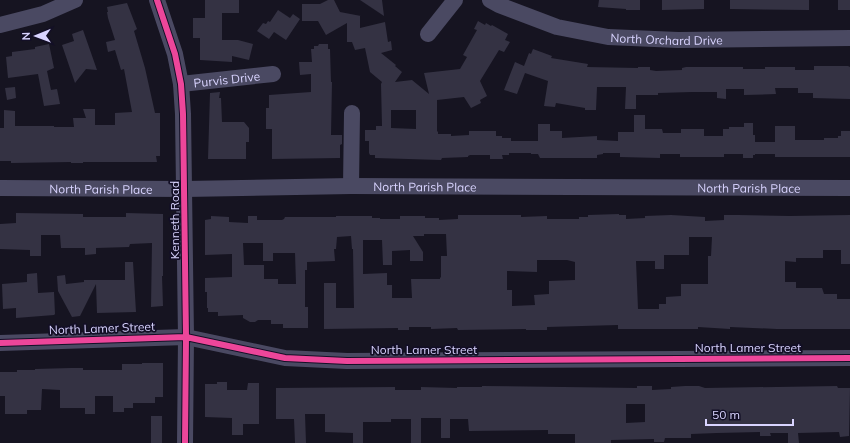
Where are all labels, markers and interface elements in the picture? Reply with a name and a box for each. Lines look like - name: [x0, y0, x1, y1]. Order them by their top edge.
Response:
- north arrow: [16, 16, 56, 56]
- street label: North Orchard Drive: [610, 30, 723, 48]
- text: N: [19, 32, 33, 40]
- street label: Purvis Drive: [193, 68, 261, 90]
- street label: North Parish Place: [373, 179, 477, 194]
- street label: North Parish Place: [697, 180, 801, 195]
- street label: North Parish Place: [49, 181, 153, 196]
- street label: Kenneth Road: [167, 181, 182, 259]
- street label: North Lamer Street: [49, 319, 155, 337]
- street label: North Lamer Street: [695, 340, 801, 355]
- street label: North Lamer Street: [371, 342, 477, 357]
- scale bar: [706, 401, 793, 427]
- text: 50 m: [712, 407, 740, 422]

